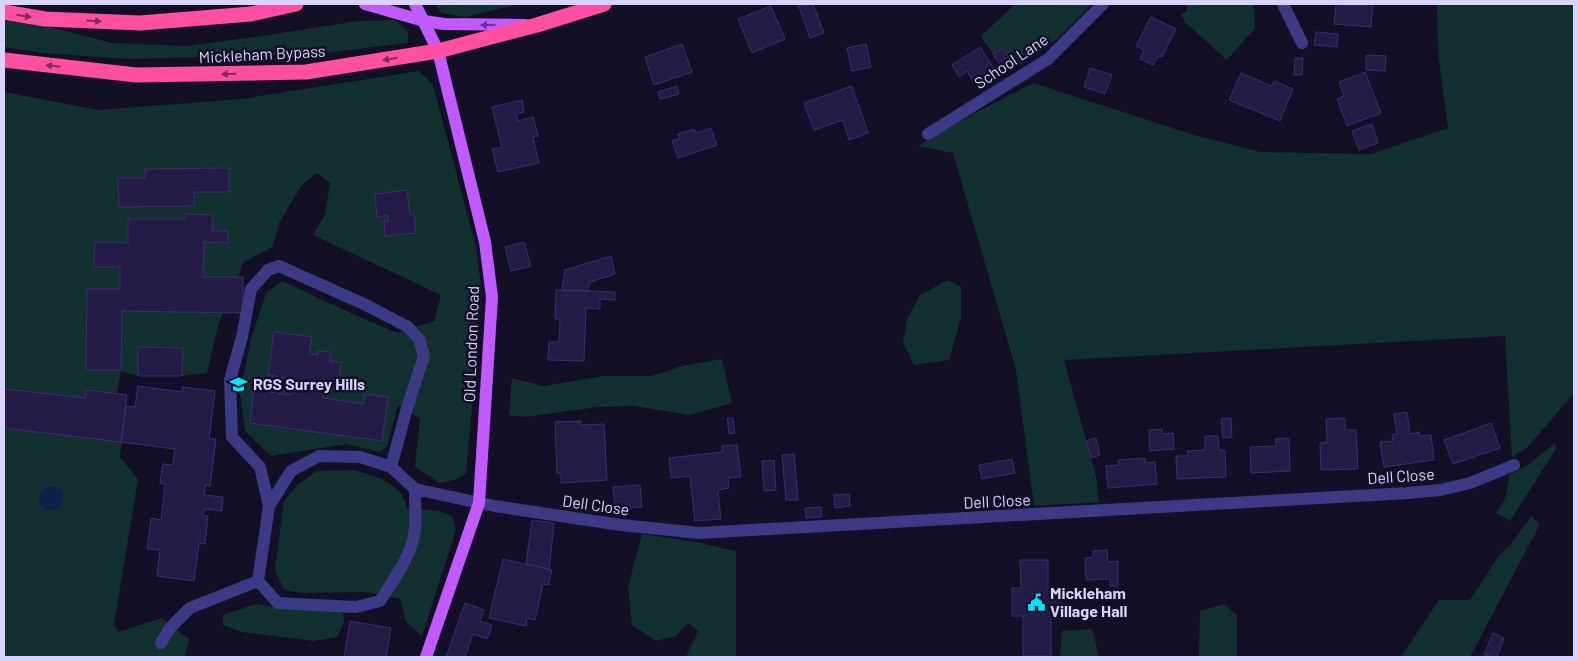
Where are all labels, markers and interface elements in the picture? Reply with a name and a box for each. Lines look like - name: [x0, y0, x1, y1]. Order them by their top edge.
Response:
- one-way arrow: [17, 12, 33, 20]
- one-way arrow: [86, 18, 102, 26]
- one-way arrow: [480, 21, 496, 29]
- street label: School Lane: [970, 29, 1051, 92]
- street label: Mickleham Bypass: [198, 41, 326, 66]
- one-way arrow: [382, 55, 398, 63]
- one-way arrow: [45, 62, 61, 70]
- one-way arrow: [220, 70, 236, 78]
- street label: Old London Road: [459, 285, 482, 403]
- school or university icon: RGS Surrey Hills: [229, 374, 249, 394]
- place label: RGS Surrey Hills: [253, 374, 365, 393]
- street label: Dell Close: [1367, 464, 1435, 487]
- street label: Dell Close: [963, 489, 1031, 512]
- street label: Dell Close: [561, 490, 631, 519]
- place label: Mickleham Village Hall: [1050, 583, 1128, 620]
- public building icon: Mickleham Village Hall: [1026, 592, 1046, 612]

